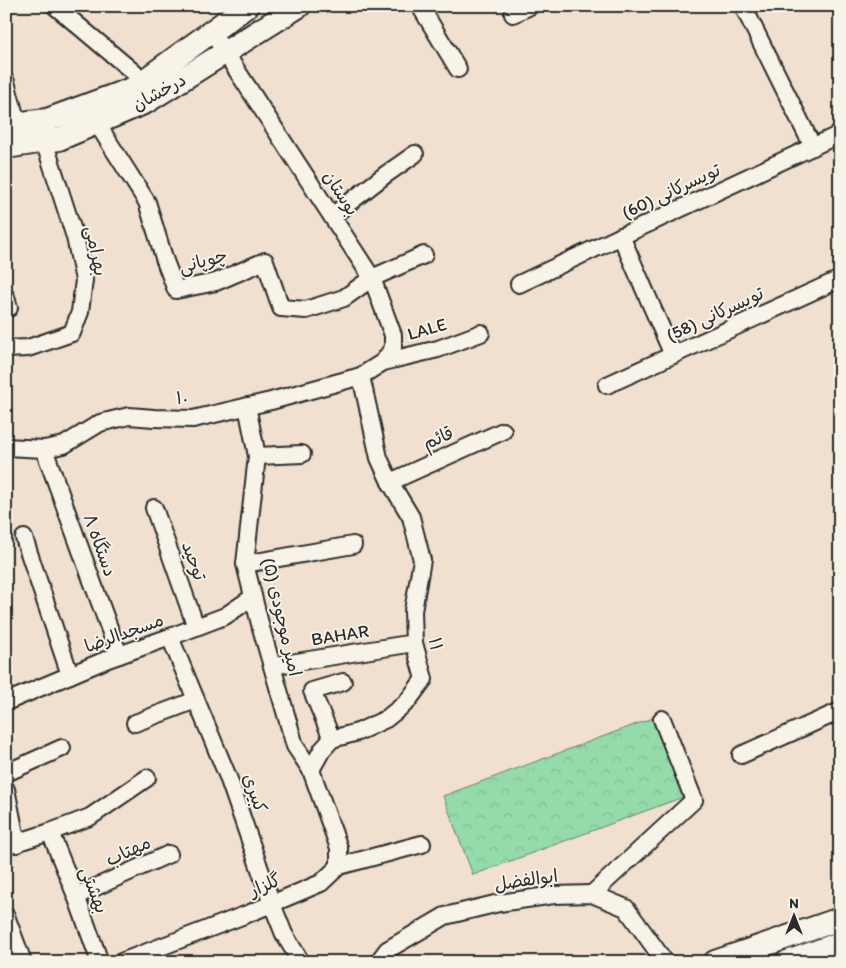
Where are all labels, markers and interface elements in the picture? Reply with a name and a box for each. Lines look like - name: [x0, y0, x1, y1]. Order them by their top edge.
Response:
- street label: درخشان: [128, 68, 190, 116]
- street label: تویسرکانی (60): [618, 158, 724, 223]
- street label: بوستان: [318, 166, 364, 220]
- street label: بهرامی: [80, 224, 112, 278]
- street label: چوپانی: [176, 244, 230, 279]
- street label: تویسرکانی (58): [663, 282, 768, 346]
- street label: LALE: [405, 313, 449, 345]
- street label: ۱۰: [176, 387, 188, 409]
- street label: قائم: [419, 422, 458, 457]
- street label: ۸ دستگاه: [79, 511, 121, 579]
- street label: توحید: [177, 539, 211, 584]
- street label: امیر موجودی (۵): [258, 556, 306, 678]
- street label: مسجدالرضا: [81, 609, 167, 657]
- street label: BAHAR: [310, 620, 370, 650]
- street label: ۱۱: [424, 635, 448, 653]
- street label: کبیری: [238, 771, 272, 816]
- street label: مهتاب: [102, 831, 154, 871]
- street label: بهشتی: [75, 863, 113, 917]
- street label: ابوالفضل: [493, 865, 559, 895]
- street label: گلزار: [244, 868, 284, 902]
- north arrow: [768, 890, 818, 940]
- text: N: [789, 895, 799, 912]

